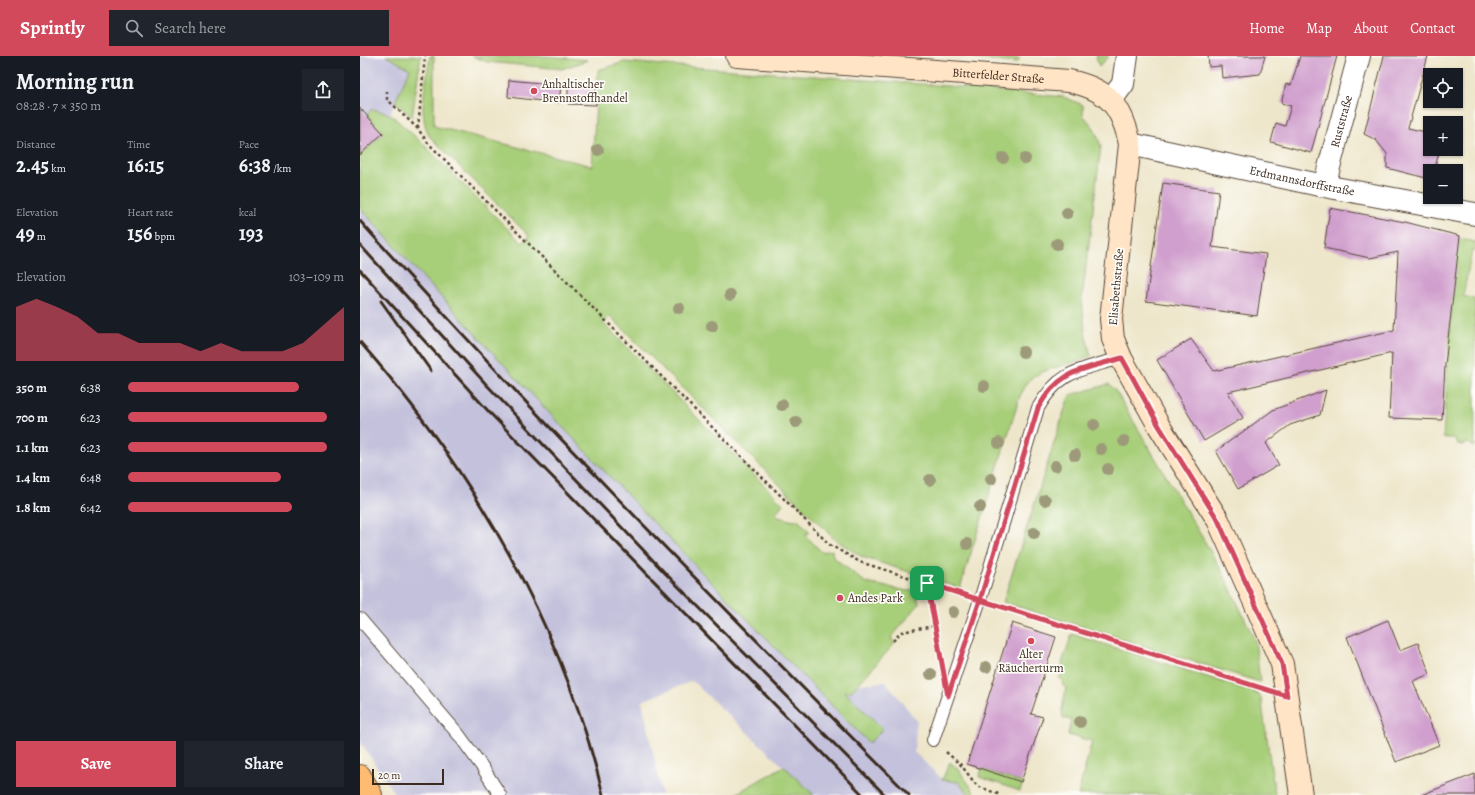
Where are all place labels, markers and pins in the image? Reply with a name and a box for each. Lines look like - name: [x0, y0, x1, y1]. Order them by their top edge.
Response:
- place label: Anhaltischer Brennstoffhandel: [541, 76, 628, 106]
- marker: Anhaltischer Brennstoffhandel: [529, 86, 539, 96]
- pin: [910, 566, 944, 600]
- place label: Andes Park: [847, 590, 903, 606]
- marker: Andes Park: [835, 593, 845, 603]
- marker: Alter Räucherturm: [1026, 636, 1036, 646]
- place label: Alter Räucherturm: [998, 646, 1064, 676]

